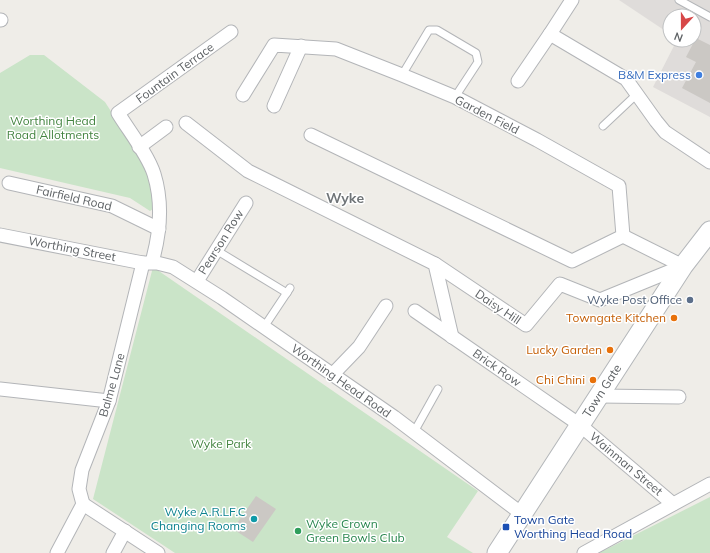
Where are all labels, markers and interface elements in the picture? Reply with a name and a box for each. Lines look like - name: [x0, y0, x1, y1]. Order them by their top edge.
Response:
- north arrow: [662, 8, 702, 48]
- text: N: [672, 29, 685, 45]
- street label: Fountain Terrace: [133, 39, 217, 106]
- place label: B&M Express: [618, 67, 691, 82]
- marker: B&M Express: [694, 70, 704, 80]
- street label: Garden Field: [452, 92, 522, 137]
- park label: Worthing Head Road Allotments: [7, 113, 99, 142]
- street label: Fairfield Road: [35, 182, 113, 214]
- district label: Wyke: [326, 189, 364, 207]
- street label: Pearson Row: [195, 206, 247, 277]
- street label: Worthing Street: [27, 233, 117, 264]
- street label: Daisy Hill: [472, 286, 524, 327]
- place label: Wyke Post Office: [587, 292, 682, 307]
- marker: Wyke Post Office: [685, 295, 695, 305]
- place label: Towngate Kitchen: [566, 310, 666, 325]
- marker: Towngate Kitchen: [669, 313, 679, 323]
- street label: Worthing Head Road: [289, 341, 394, 421]
- place label: Lucky Garden: [526, 342, 602, 357]
- street label: Brick Row: [470, 345, 525, 390]
- marker: Lucky Garden: [605, 345, 615, 355]
- street label: Balme Lane: [95, 351, 128, 419]
- street label: Town Gate: [579, 361, 624, 420]
- place label: Chi Chini: [536, 372, 585, 387]
- marker: Chi Chini: [588, 375, 598, 385]
- street label: Wainman Street: [587, 429, 666, 499]
- park label: Wyke Park: [191, 436, 252, 451]
- place label: Wyke A.R.LF.C Changing Rooms: [151, 504, 246, 533]
- place label: Town Gate Worthing Head Road: [514, 512, 632, 541]
- marker: Wyke A.R.LF.C Changing Rooms: [249, 514, 259, 524]
- place label: Wyke Crown Green Bowls Club: [306, 516, 405, 545]
- marker: Town Gate Worthing Head Road: [501, 522, 511, 532]
- marker: Wyke Crown Green Bowls Club: [293, 526, 303, 536]

